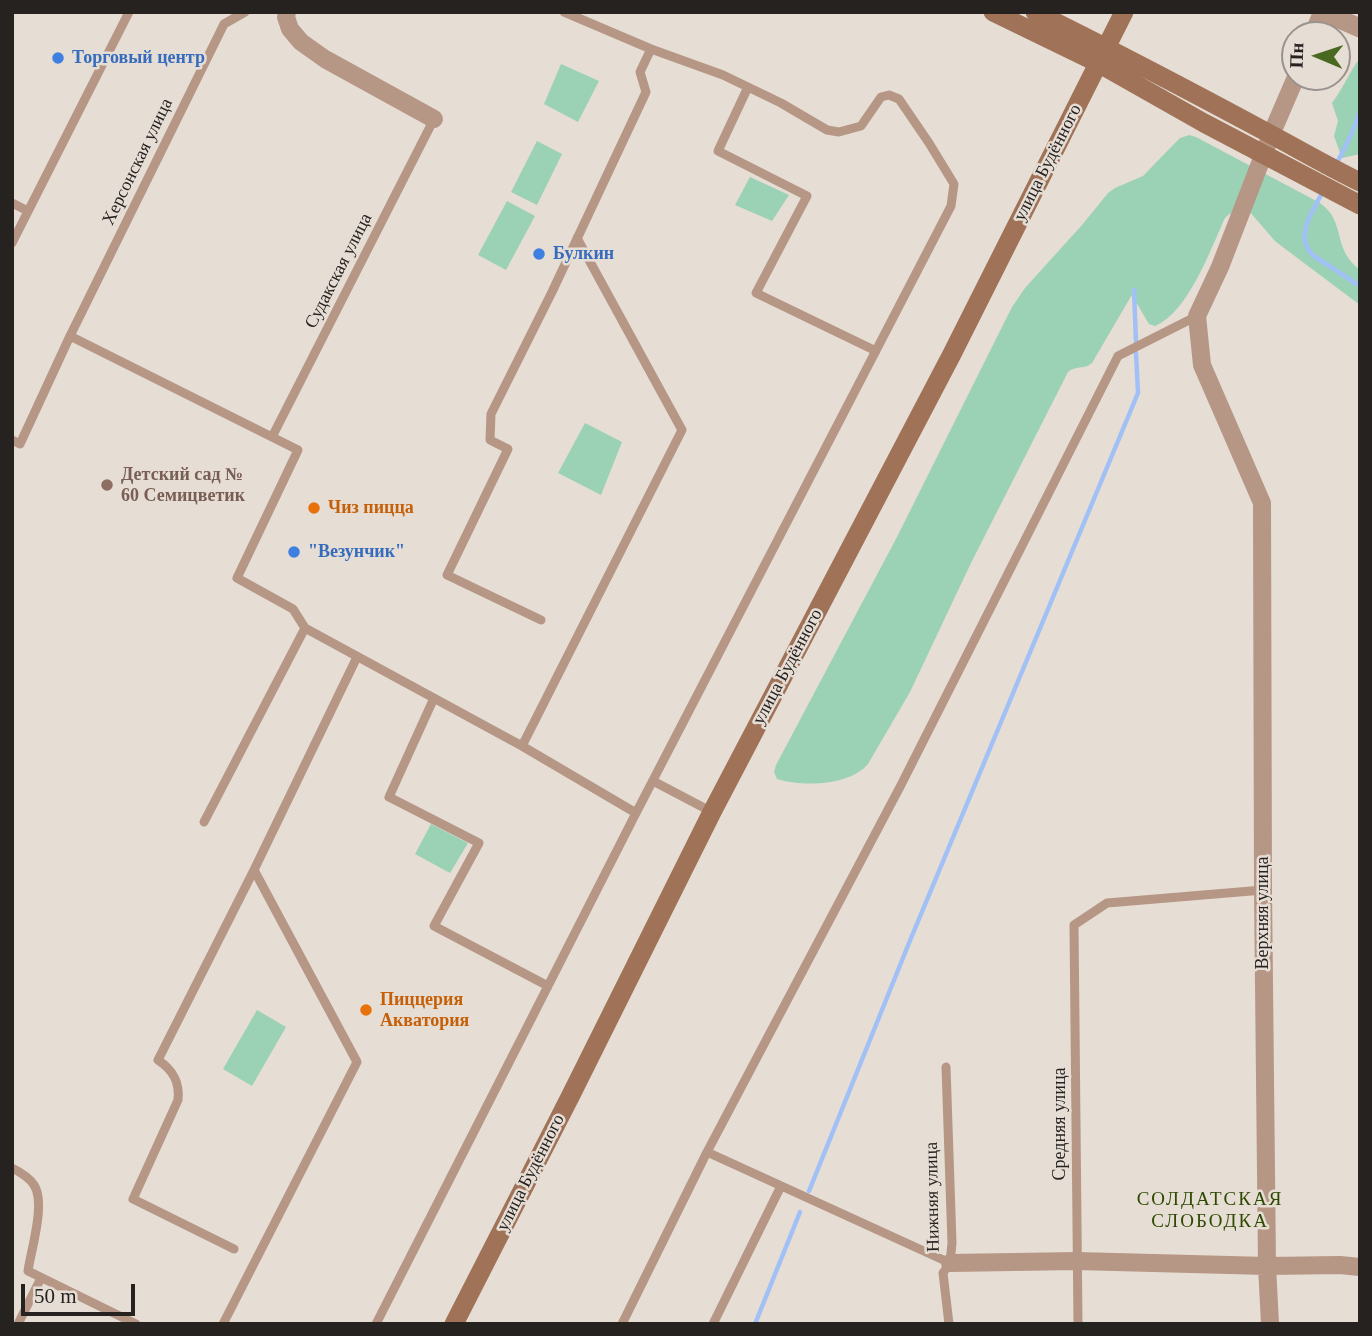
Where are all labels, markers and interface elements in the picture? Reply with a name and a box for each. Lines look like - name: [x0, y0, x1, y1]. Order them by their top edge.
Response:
- north arrow: [1281, 21, 1351, 91]
- text: Пн: [1286, 42, 1307, 69]
- place label: Торговый центр: [72, 47, 205, 69]
- marker: Торговый центр: [50, 50, 66, 66]
- street label: Херсонская улица: [98, 95, 178, 229]
- street label: улица Будённого: [1009, 101, 1087, 225]
- street label: Судакская улица: [301, 210, 377, 332]
- place label: Булкин: [553, 243, 614, 265]
- marker: Булкин: [531, 246, 547, 262]
- place label: Детский сад № 60 Семицветик: [121, 464, 245, 506]
- marker: Детский сад № 60 Семицветик: [99, 477, 115, 493]
- place label: Чиз пицца: [328, 497, 414, 519]
- marker: Чиз пицца: [306, 500, 322, 516]
- place label: "Везунчик": [308, 541, 405, 563]
- marker: "Везунчик": [286, 544, 302, 560]
- street label: улица Будённого: [748, 605, 828, 729]
- street label: Верхняя улица: [1252, 856, 1274, 970]
- place label: Пиццерия Акватория: [380, 989, 469, 1032]
- marker: Пиццерия Акватория: [358, 1002, 374, 1018]
- street label: Средняя улица: [1049, 1067, 1071, 1181]
- street label: улица Будённого: [492, 1111, 570, 1235]
- street label: Нижняя улица: [921, 1142, 945, 1252]
- district label: СОЛДАТСКАЯ СЛОБОДКА: [1138, 1189, 1282, 1233]
- scale bar: [24, 1270, 138, 1314]
- text: 50 m: [34, 1284, 77, 1308]

